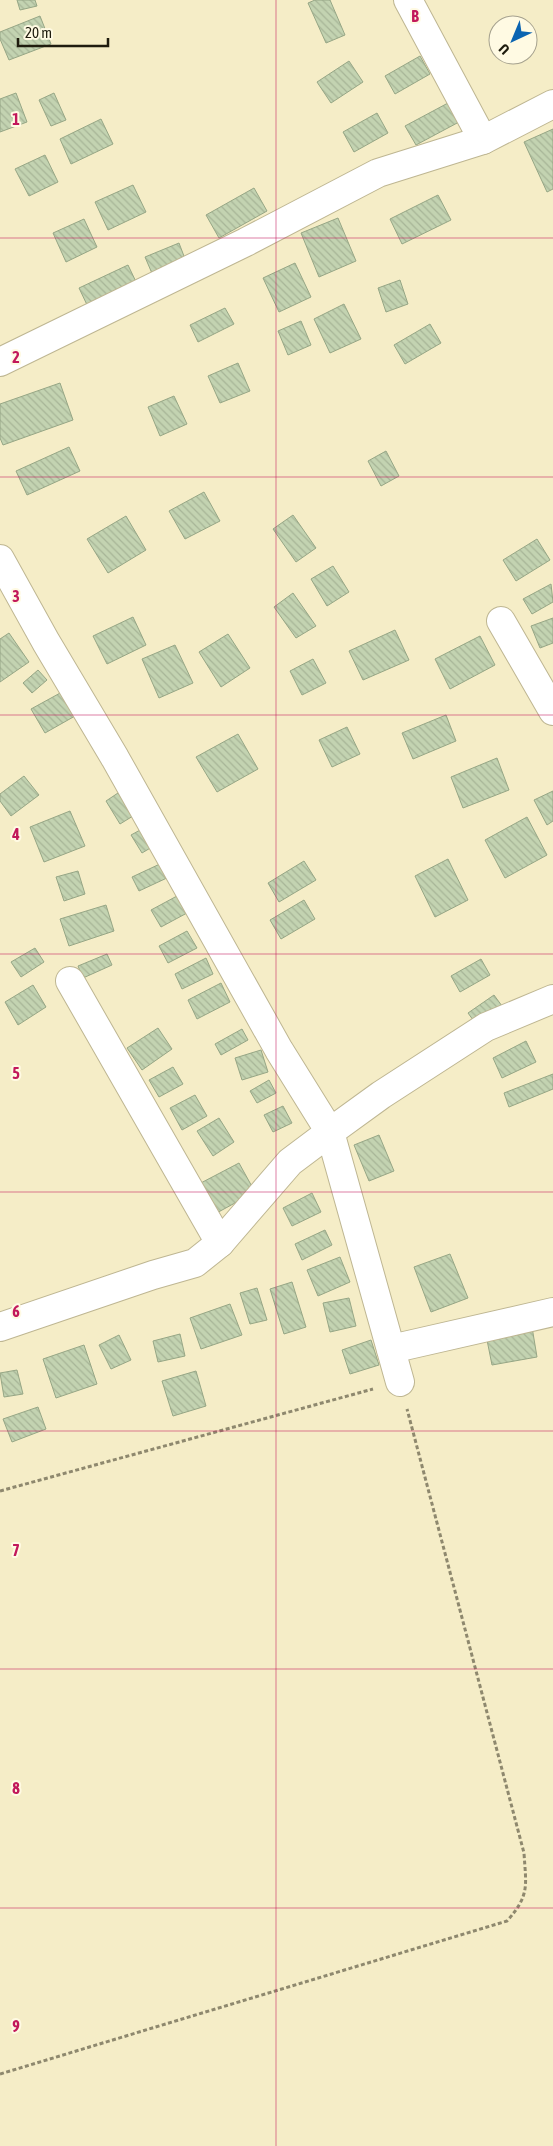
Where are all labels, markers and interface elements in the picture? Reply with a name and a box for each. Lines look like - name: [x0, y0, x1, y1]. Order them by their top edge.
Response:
- text: B: [411, 7, 419, 25]
- scale bar: [18, 15, 108, 47]
- north arrow: [488, 15, 538, 65]
- text: 20 m: [25, 24, 52, 41]
- text: U: [495, 41, 512, 58]
- text: 1: [12, 110, 20, 128]
- text: 2: [12, 348, 20, 366]
- text: 3: [12, 587, 20, 605]
- text: 4: [11, 825, 20, 843]
- text: 5: [12, 1064, 20, 1082]
- text: 6: [12, 1302, 20, 1320]
- text: 7: [12, 1541, 20, 1559]
- text: 8: [12, 1779, 20, 1797]
- text: 9: [12, 2017, 20, 2035]

